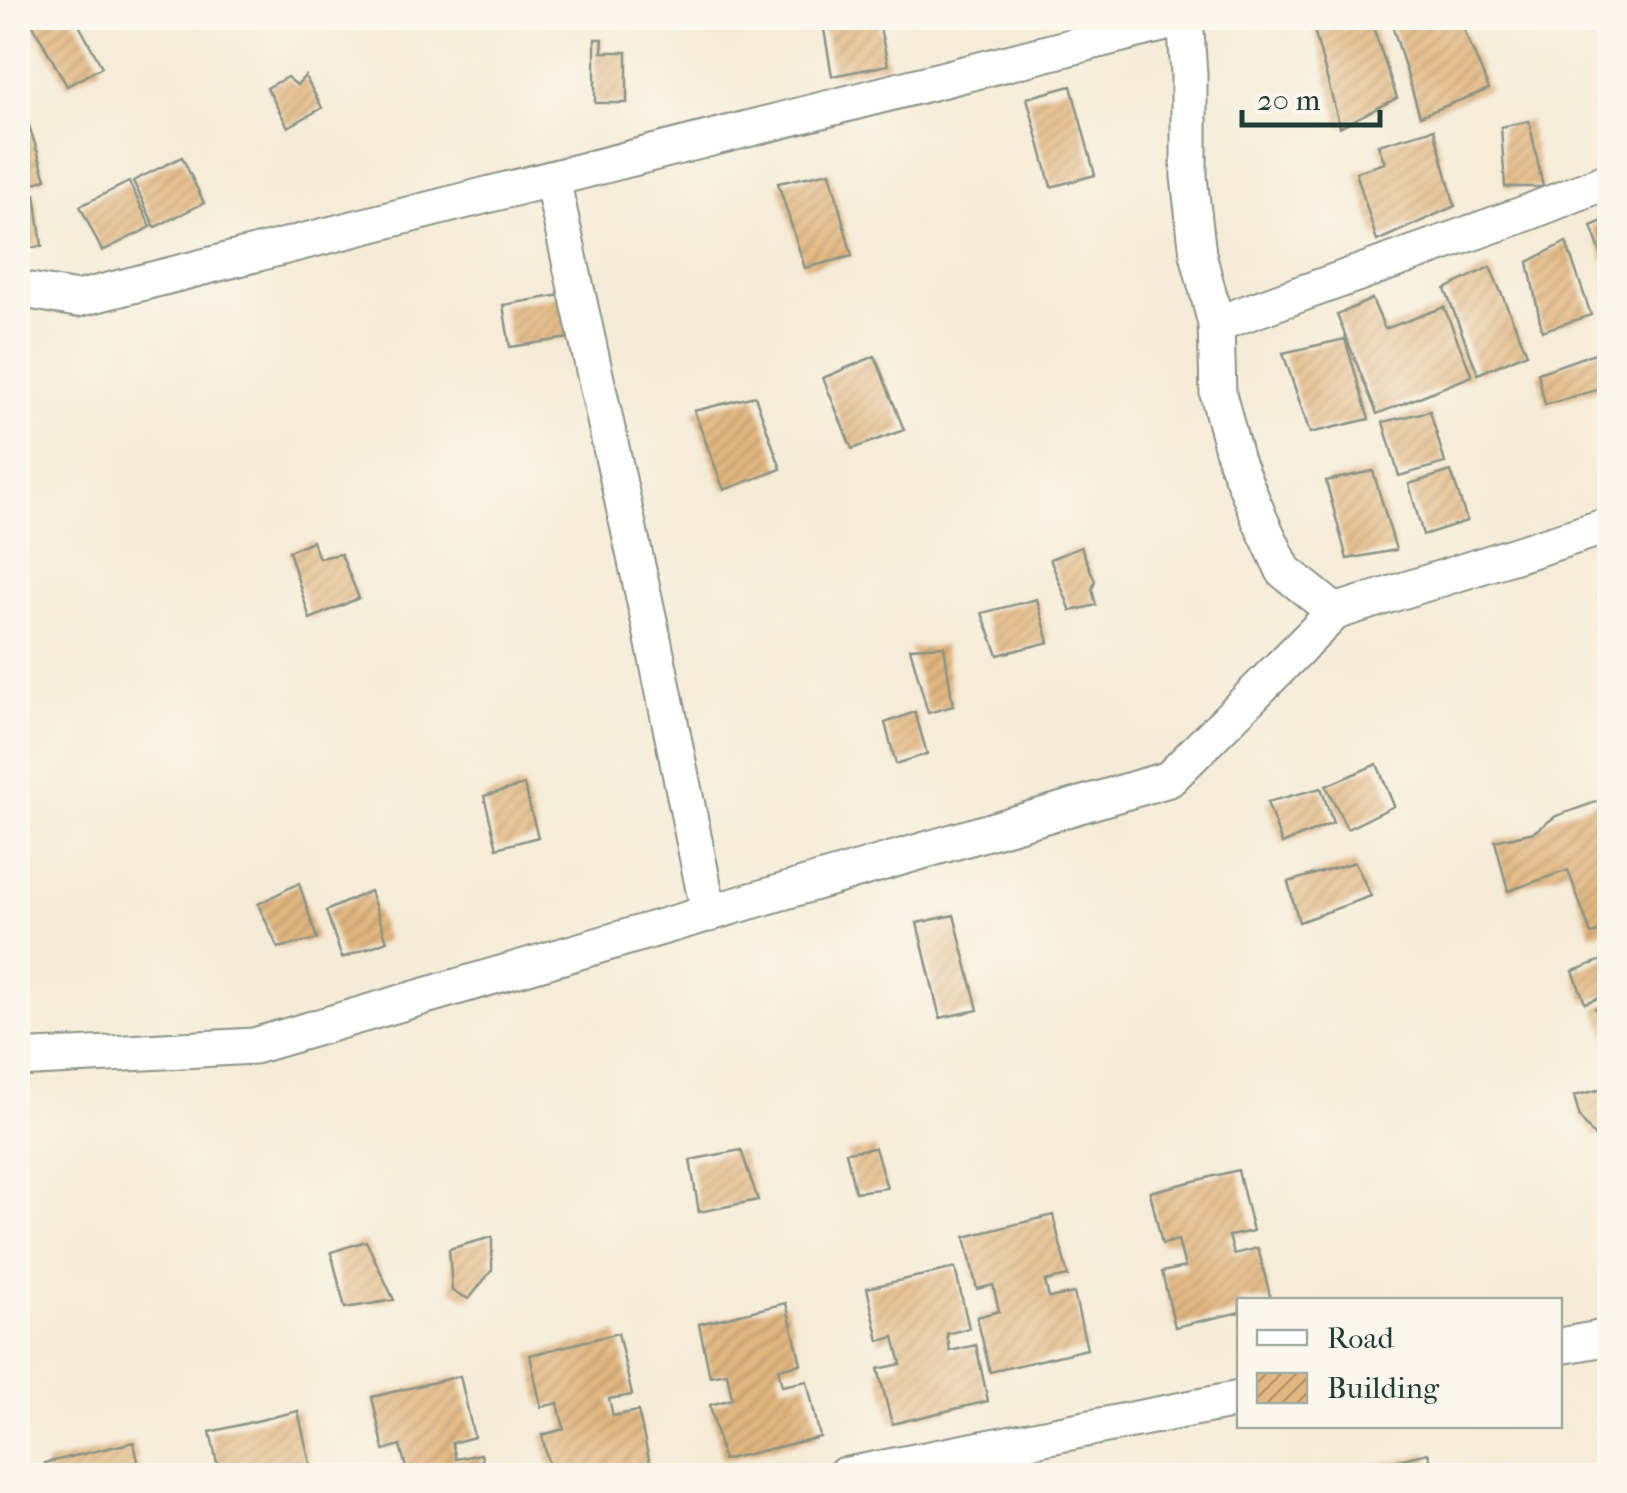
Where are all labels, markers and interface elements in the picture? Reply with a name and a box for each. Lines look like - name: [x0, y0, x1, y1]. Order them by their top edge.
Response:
- scale bar: [1242, 65, 1380, 127]
- text: 20 m: [1257, 83, 1320, 118]
- legend: [1237, 1298, 1562, 1428]
- text: Road: [1327, 1321, 1394, 1356]
- text: Building: [1327, 1371, 1440, 1406]

